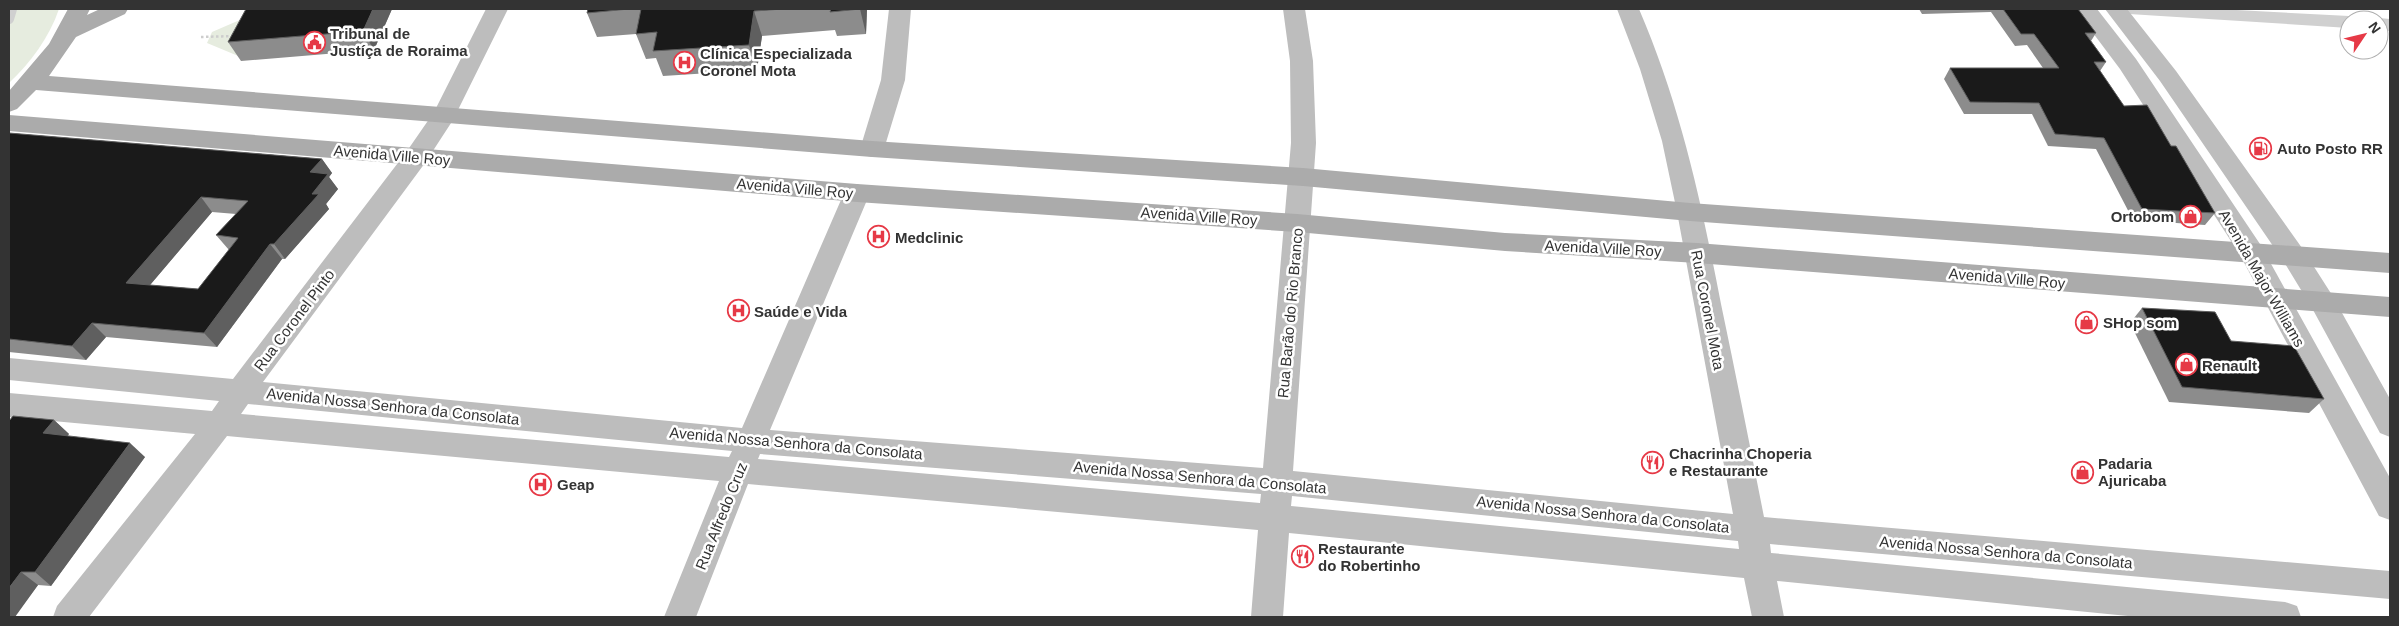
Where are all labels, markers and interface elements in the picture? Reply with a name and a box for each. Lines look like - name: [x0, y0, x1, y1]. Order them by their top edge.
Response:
- north arrow: [2339, 10, 2389, 60]
- text: N: [2365, 19, 2384, 36]
- place label: Tribunal de Justíça de Roraima: [330, 25, 468, 59]
- public building icon: Tribunal de Justíça de Roraima: [302, 30, 326, 54]
- place label: Clínica Especializada Coronel Mota: [700, 45, 852, 79]
- hospital icon: Clínica Especializada Coronel Mota: [672, 50, 696, 74]
- fuel station icon: Auto Posto RR: [2249, 136, 2273, 160]
- place label: Auto Posto RR: [2277, 140, 2383, 157]
- street label: Avenida Ville Roy: [333, 141, 452, 169]
- street label: Avenida Ville Roy: [736, 174, 855, 202]
- street label: Avenida Ville Roy: [1140, 203, 1258, 229]
- shop icon: Ortobom: [2178, 204, 2202, 228]
- street label: Avenida Major Williams: [2216, 206, 2308, 350]
- place label: Ortobom: [2111, 208, 2174, 225]
- hospital icon: Medclinic: [867, 225, 891, 249]
- street label: Rua Barão do Rio Branco: [1274, 227, 1306, 399]
- place label: Medclinic: [895, 229, 963, 246]
- street label: Avenida Ville Roy: [1544, 236, 1662, 260]
- street label: Rua Coronel Mota: [1688, 249, 1728, 372]
- street label: Avenida Ville Roy: [1948, 264, 2067, 292]
- street label: Rua Coronel Pinto: [250, 266, 338, 374]
- hospital icon: Saúde e Vida: [726, 299, 750, 323]
- place label: Saúde e Vida: [754, 303, 848, 320]
- shop icon: SHop som: [2075, 310, 2099, 334]
- place label: SHop som: [2103, 314, 2177, 331]
- shop icon: Renault: [2174, 353, 2198, 377]
- place label: Renault: [2202, 357, 2257, 374]
- street label: Avenida Nossa Senhora da Consolata: [266, 384, 521, 428]
- street label: Avenida Nossa Senhora da Consolata: [669, 423, 924, 463]
- place label: Chacrinha Choperia e Restaurante: [1669, 445, 1812, 479]
- restaurant icon: Chacrinha Choperia e Restaurante: [1641, 450, 1665, 474]
- place label: Padaria Ajuricaba: [2098, 455, 2167, 489]
- street label: Avenida Nossa Senhora da Consolata: [1073, 457, 1328, 497]
- street label: Rua Alfredo Cruz: [692, 460, 750, 572]
- shop icon: Padaria Ajuricaba: [2070, 460, 2094, 484]
- hospital icon: Geap: [529, 472, 553, 496]
- place label: Geap: [557, 476, 595, 493]
- street label: Avenida Nossa Senhora da Consolata: [1476, 492, 1731, 536]
- street label: Avenida Nossa Senhora da Consolata: [1879, 532, 2134, 572]
- place label: Restaurante do Robertinho: [1318, 540, 1420, 574]
- restaurant icon: Restaurante do Robertinho: [1290, 545, 1314, 569]

